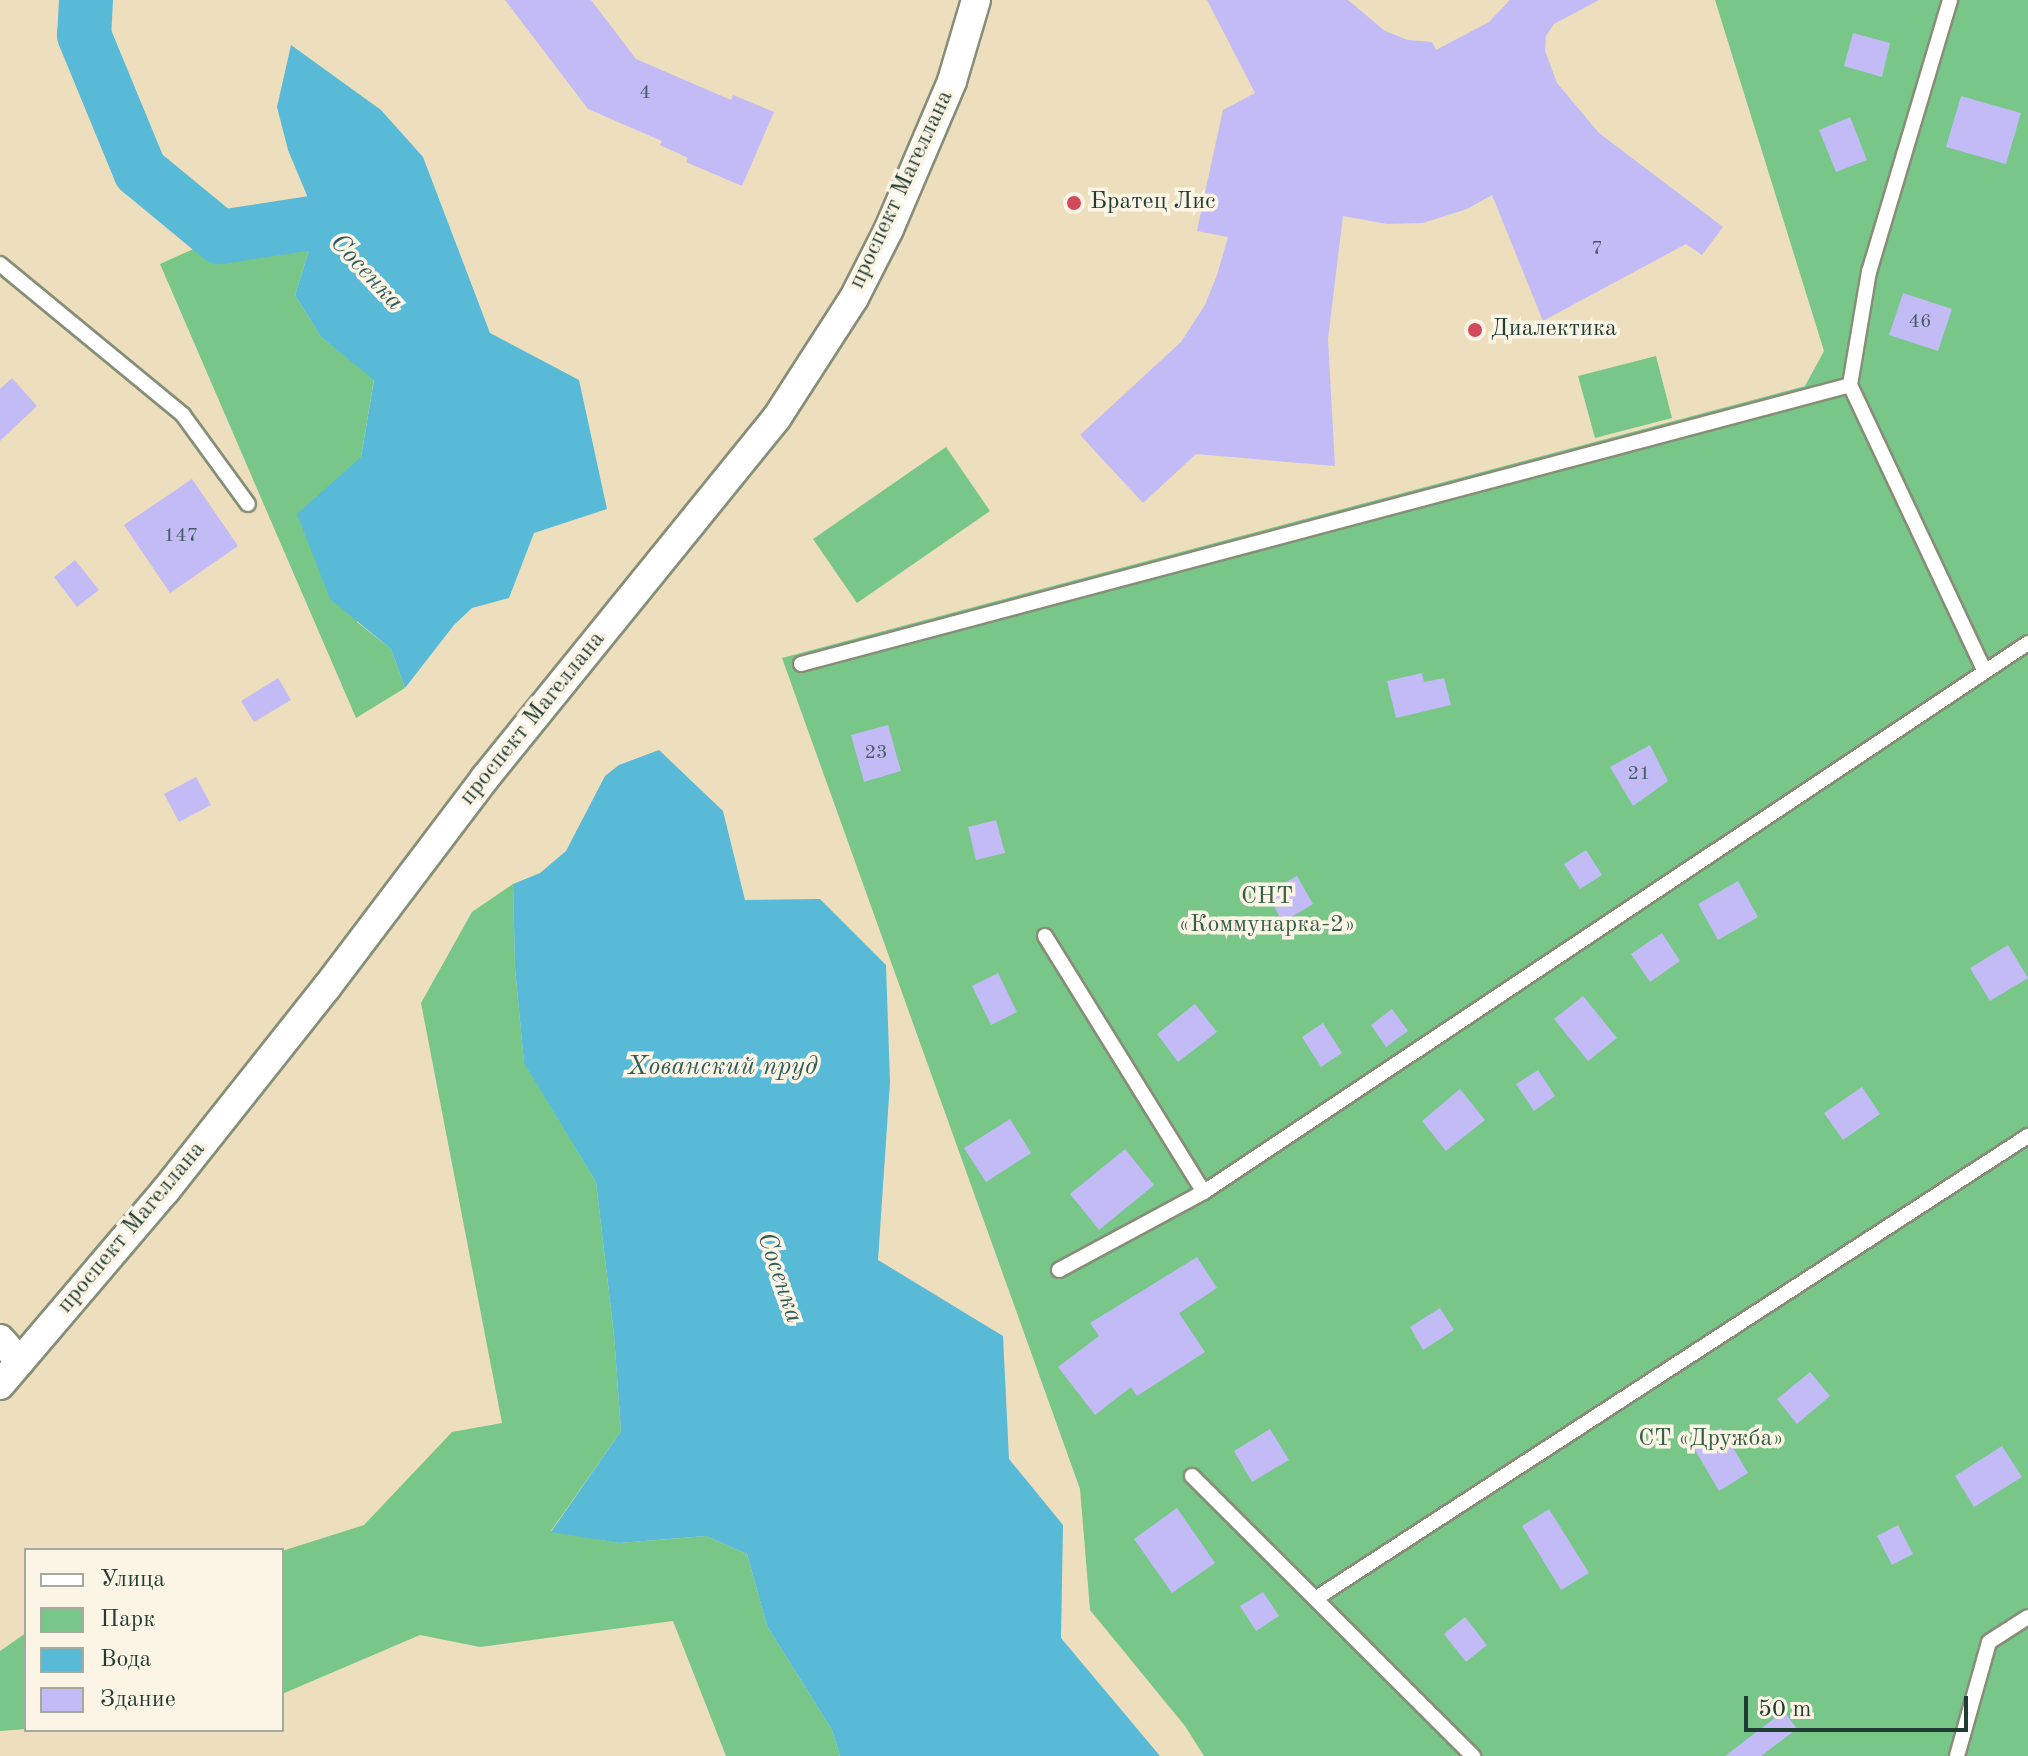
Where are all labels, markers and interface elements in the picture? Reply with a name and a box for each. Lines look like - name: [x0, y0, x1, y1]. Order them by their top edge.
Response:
- house number: 4: [639, 81, 651, 105]
- street label: проспект Магеллана: [843, 86, 961, 294]
- place label: Братец Лис: [1090, 189, 1216, 217]
- marker: Братец Лис: [1065, 194, 1083, 212]
- water label: Сосенка: [323, 228, 409, 318]
- house number: 7: [1591, 237, 1603, 261]
- house number: 46: [1908, 310, 1932, 334]
- place label: Диалектика: [1491, 316, 1617, 344]
- marker: Диалектика: [1466, 321, 1484, 339]
- house number: 147: [164, 524, 198, 548]
- street label: проспект Магеллана: [454, 626, 612, 812]
- house number: 23: [864, 741, 888, 765]
- house number: 21: [1627, 762, 1651, 786]
- park label: СНТ «Коммунарка-2»: [1179, 884, 1355, 940]
- water label: Хованский пруд: [627, 1052, 817, 1084]
- street label: проспект Магеллана: [52, 1136, 212, 1320]
- water label: Сосенка: [749, 1228, 809, 1328]
- park label: СТ «Дружба»: [1638, 1426, 1784, 1454]
- legend: [24, 1548, 284, 1732]
- text: Улица: [100, 1568, 165, 1592]
- text: Парк: [100, 1608, 155, 1632]
- text: Вода: [100, 1648, 151, 1672]
- scale bar: [1748, 1680, 1972, 1730]
- text: Здание: [100, 1688, 176, 1712]
- text: 50 m: [1758, 1698, 1812, 1722]

